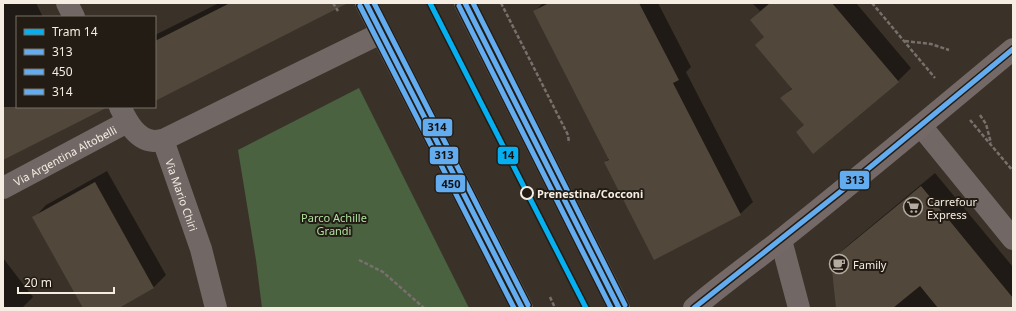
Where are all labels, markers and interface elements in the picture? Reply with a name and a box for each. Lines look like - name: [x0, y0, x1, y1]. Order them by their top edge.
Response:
- legend: [16, 16, 156, 108]
- text: Tram 14: [52, 23, 98, 40]
- text: 313: [52, 43, 73, 60]
- text: 450: [52, 63, 73, 80]
- text: 314: [52, 83, 73, 100]
- line badge: 314: [422, 118, 453, 137]
- text: 314: [428, 119, 447, 134]
- street label: Via Argentina Altobelli: [11, 122, 119, 189]
- line badge: 313: [429, 146, 459, 165]
- line badge: 14: [497, 146, 519, 165]
- text: 313: [435, 147, 453, 162]
- text: 14: [502, 147, 515, 162]
- street label: Via Mario Chiri: [163, 157, 202, 233]
- line badge: 313: [839, 170, 870, 190]
- text: 313: [846, 172, 864, 187]
- line badge: 450: [435, 174, 466, 193]
- text: 450: [442, 176, 460, 191]
- marker: Prenestina/Cocconi: [520, 186, 534, 200]
- place label: Prenestina/Cocconi: [537, 186, 643, 201]
- place label: Carrefour Express: [927, 194, 977, 222]
- supermarket icon: Carrefour Express: [902, 196, 924, 218]
- park label: Parco Achille Grandi: [301, 210, 367, 238]
- cafe icon: Family: [828, 253, 850, 275]
- place label: Family: [853, 257, 887, 272]
- scale bar: [18, 269, 114, 295]
- text: 20 m: [24, 274, 52, 291]

